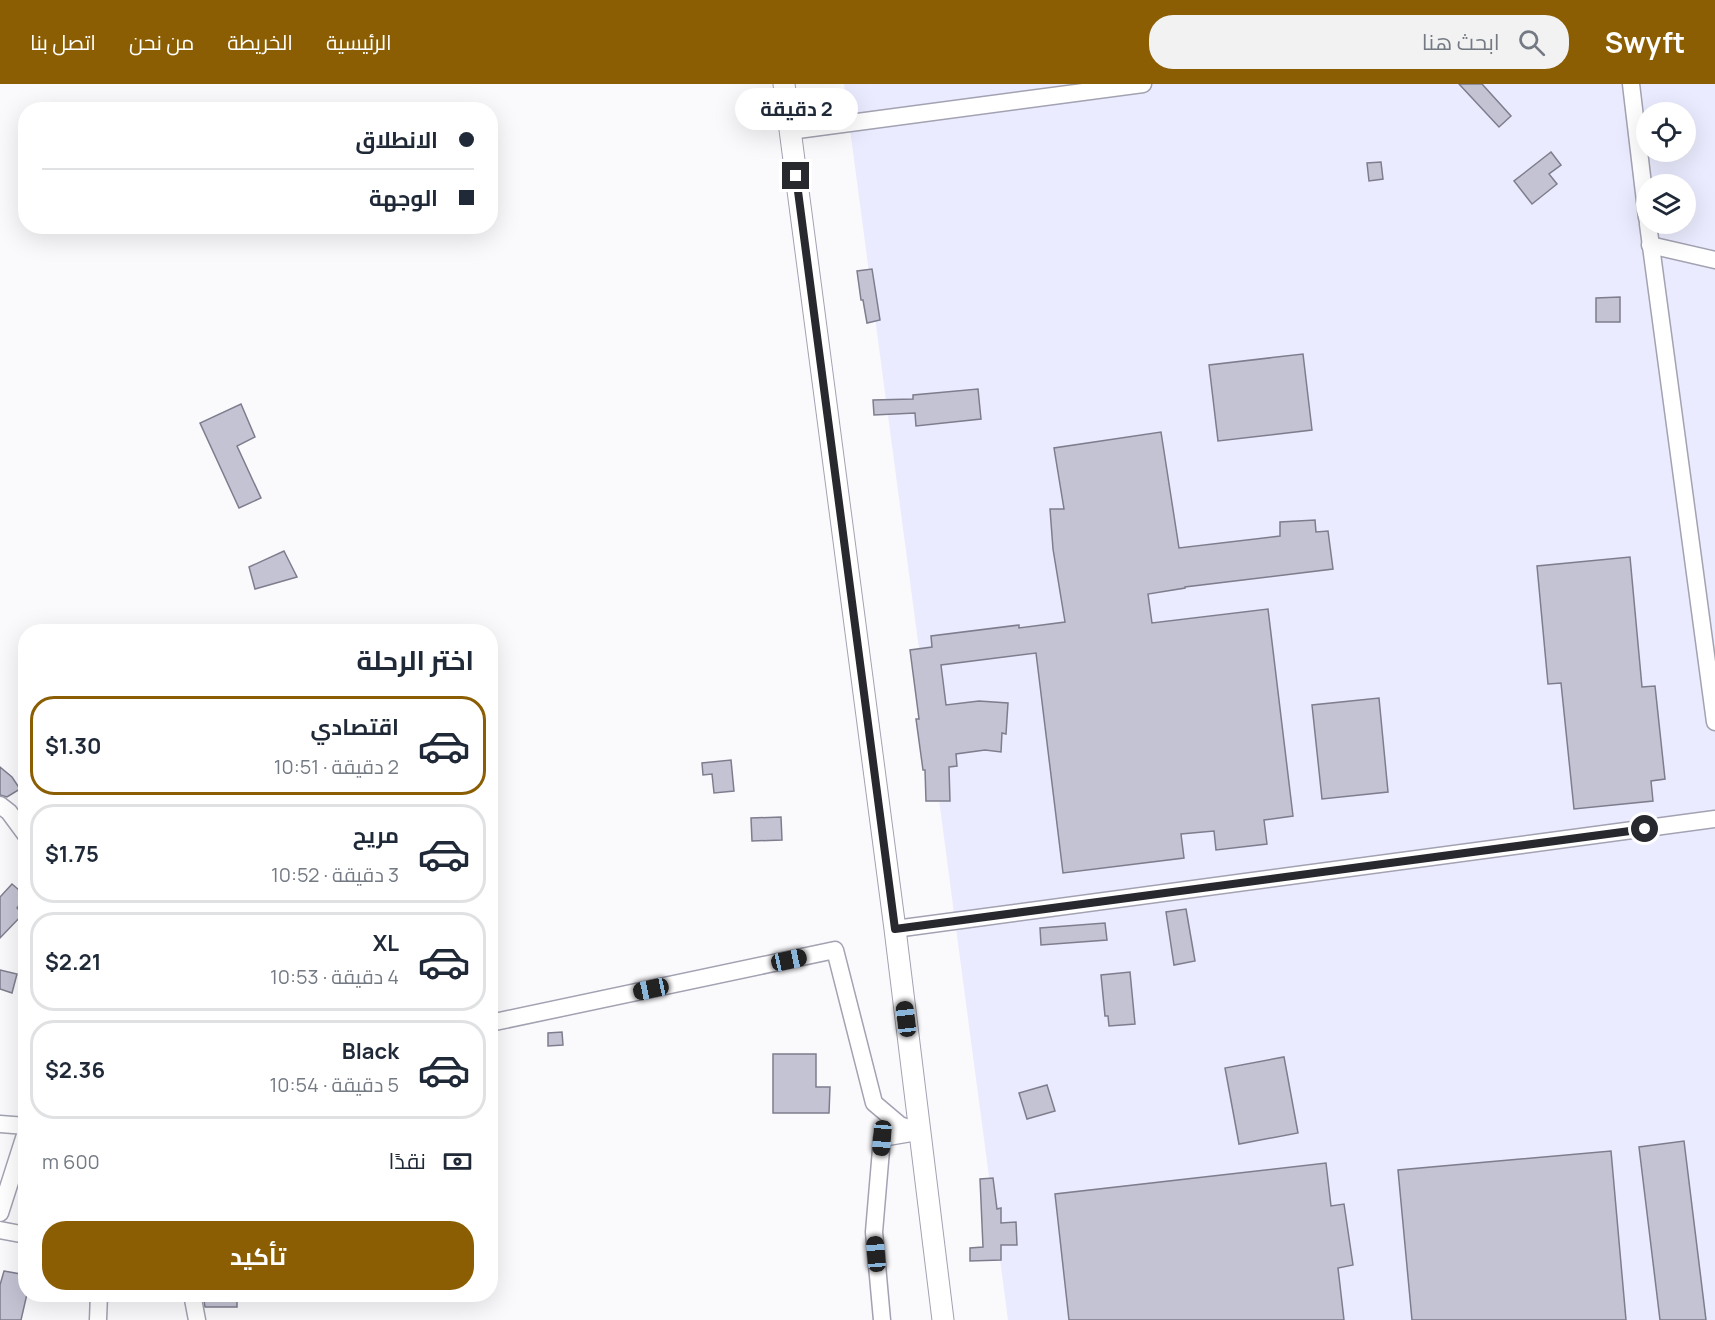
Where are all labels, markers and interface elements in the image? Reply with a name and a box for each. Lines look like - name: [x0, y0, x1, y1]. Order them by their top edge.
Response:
- search box: [1149, 15, 1569, 69]
- text: Swyft: [1605, 23, 1685, 61]
- icon: search: [1515, 26, 1548, 59]
- text: ابحث هنا: [1422, 27, 1500, 57]
- text: اتصل بنا: [30, 28, 96, 56]
- text: من نحن: [129, 28, 194, 56]
- text: الخريطة: [227, 28, 293, 56]
- text: الرئيسية: [326, 28, 392, 56]
- callout: 2 دقيقة: [734, 89, 858, 131]
- text: 2 دقيقة: [760, 95, 833, 122]
- map controls: [1636, 102, 1696, 234]
- button: locate: [1636, 102, 1696, 162]
- text: الانطلاق: [355, 125, 438, 155]
- route end: [782, 162, 809, 189]
- button: layers: [1636, 174, 1696, 234]
- text: الوجهة: [369, 183, 438, 213]
- text: اختر الرحلة: [356, 641, 474, 678]
- text: اقتصادي: [310, 712, 399, 742]
- icon: car: [417, 719, 471, 773]
- text: $1.30: [45, 731, 102, 761]
- text: 2 دقيقة · 10:51: [274, 753, 399, 780]
- route start: [1631, 815, 1658, 842]
- text: مريح: [353, 820, 399, 850]
- icon: car: [417, 827, 471, 881]
- text: $1.75: [45, 839, 99, 869]
- text: 3 دقيقة · 10:52: [271, 861, 399, 888]
- text: XL: [373, 928, 399, 958]
- icon: car: [417, 935, 471, 989]
- text: $2.21: [45, 947, 101, 977]
- car: [770, 947, 808, 973]
- text: 4 دقيقة · 10:53: [270, 963, 399, 990]
- car: [632, 976, 670, 1002]
- car: [895, 1000, 917, 1038]
- text: Black: [342, 1036, 399, 1066]
- icon: car: [417, 1043, 471, 1097]
- text: $2.36: [45, 1055, 105, 1085]
- text: 5 دقيقة · 10:54: [270, 1071, 399, 1098]
- car: [871, 1119, 893, 1157]
- icon: cash: [441, 1145, 474, 1178]
- text: نقدًا: [388, 1146, 426, 1176]
- text: 600 m: [42, 1148, 100, 1175]
- button: تأكيد: [42, 1221, 474, 1290]
- car: [865, 1235, 887, 1273]

